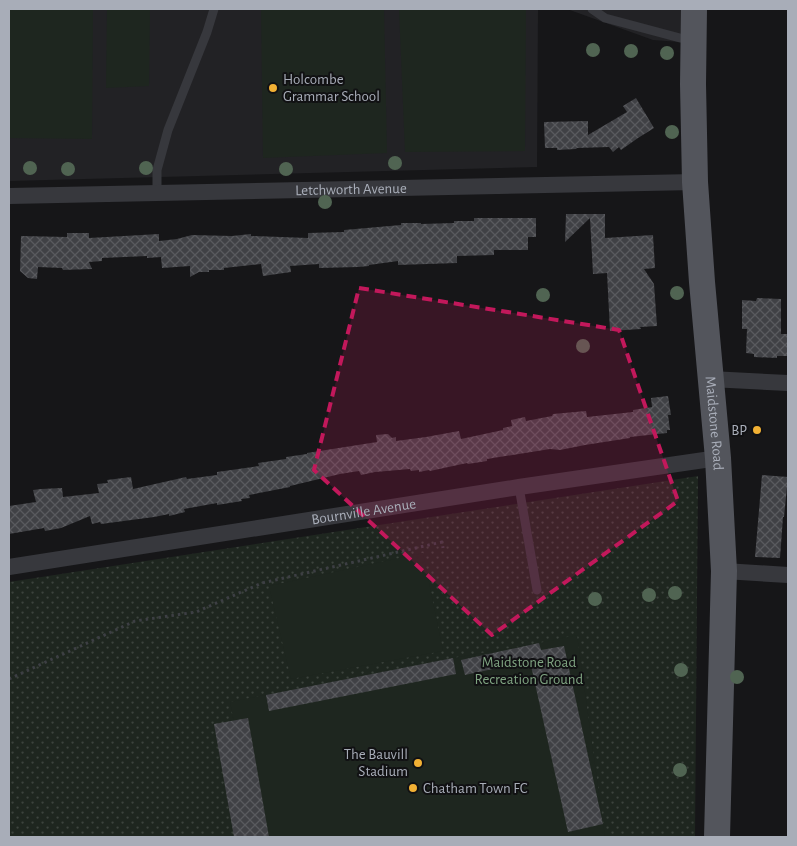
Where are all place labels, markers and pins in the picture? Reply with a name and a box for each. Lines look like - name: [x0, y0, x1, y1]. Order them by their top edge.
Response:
- place label: Holcombe Grammar School: [283, 72, 380, 104]
- marker: Holcombe Grammar School: [267, 82, 279, 94]
- place label: BP: [731, 423, 747, 438]
- marker: BP: [751, 424, 763, 436]
- place label: The Bauvill Stadium: [344, 747, 408, 779]
- marker: The Bauvill Stadium: [412, 757, 424, 769]
- place label: Chatham Town FC: [423, 781, 528, 796]
- marker: Chatham Town FC: [407, 782, 419, 794]

